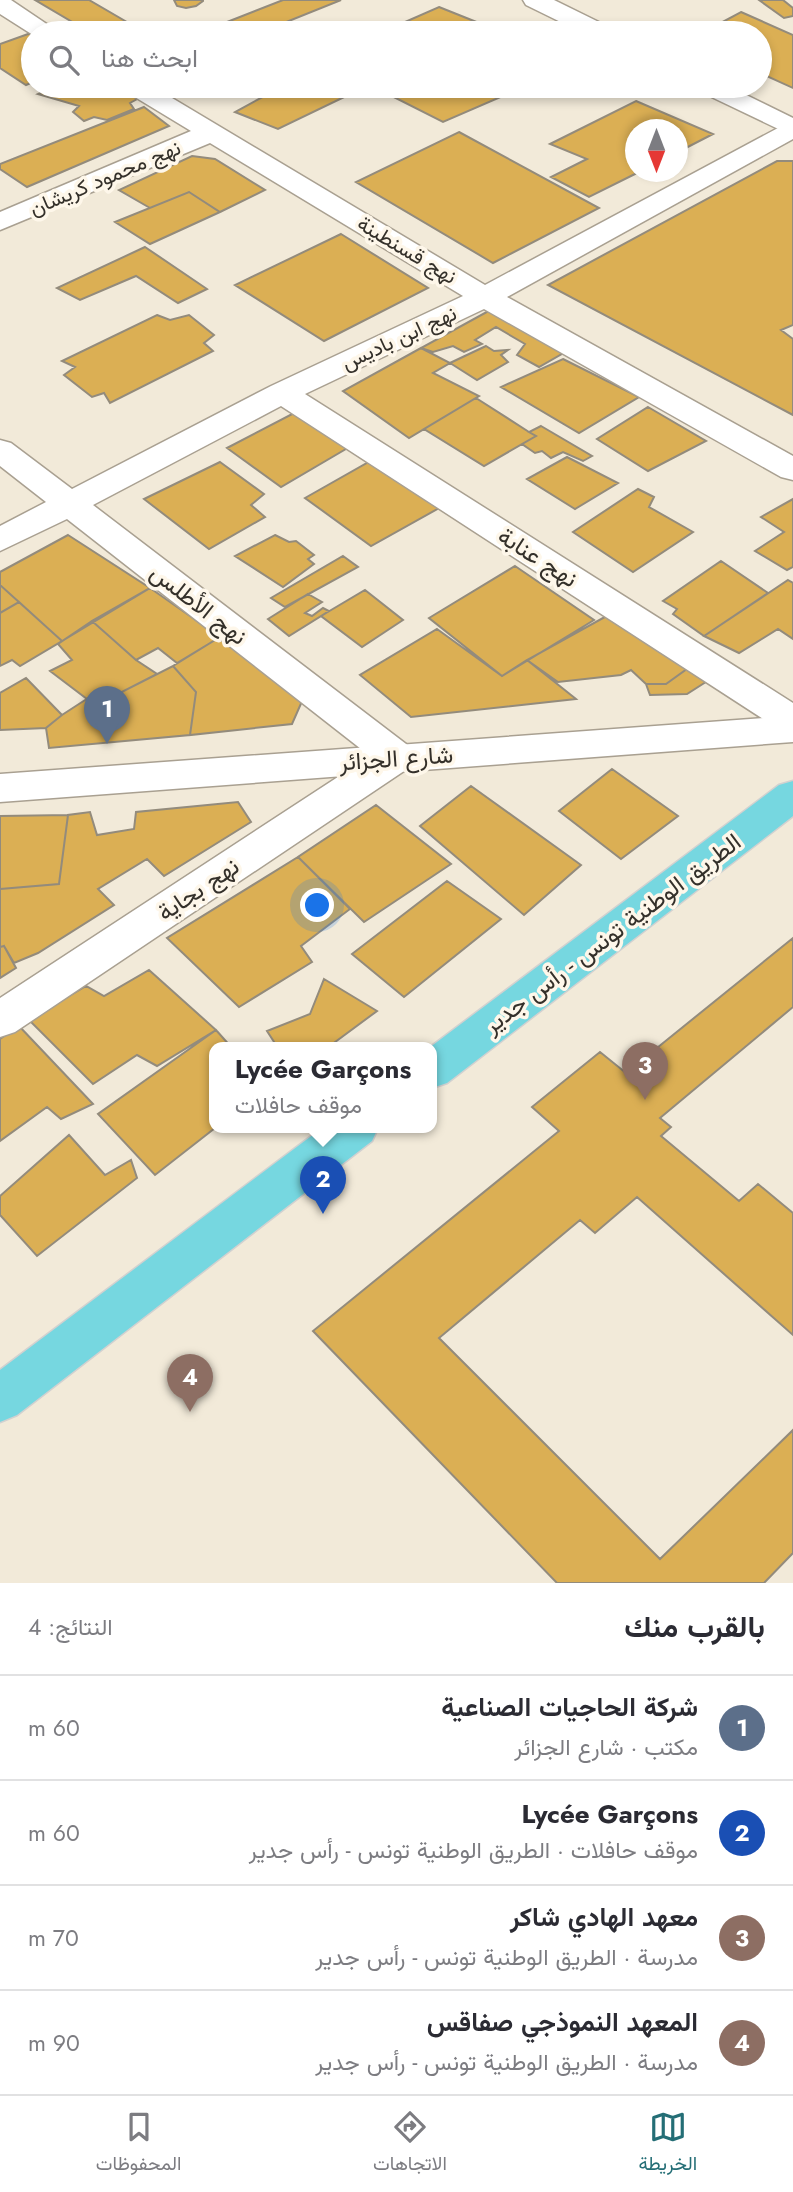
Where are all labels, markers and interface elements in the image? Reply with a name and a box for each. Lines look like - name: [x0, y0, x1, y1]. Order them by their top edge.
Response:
- search box: [21, 21, 772, 98]
- text: ابحث هنا: [101, 39, 198, 77]
- icon: search: [45, 41, 83, 79]
- north arrow: [625, 119, 688, 182]
- street label: نهج محمود كريشان: [25, 133, 185, 223]
- street label: نهج قسنطينة: [352, 208, 462, 292]
- street label: نهج ابن باديس: [336, 298, 462, 378]
- street label: نهج عنابة: [491, 518, 585, 596]
- street label: نهج الأطلس: [143, 555, 255, 653]
- pin: 1: [84, 686, 130, 744]
- street label: شارع الجزائر: [337, 737, 454, 780]
- street label: الطريق الوطنية تونس - رأس جدير: [475, 824, 748, 1042]
- street label: نهج بجاية: [150, 849, 246, 929]
- your location: [300, 888, 334, 922]
- popup: [209, 1042, 437, 1133]
- pin: 3: [622, 1042, 668, 1100]
- text: Lycée Garçons: [235, 1050, 411, 1088]
- text: موقف حافلات: [235, 1088, 362, 1122]
- pin: 2: [300, 1156, 346, 1214]
- pin: 4: [167, 1354, 213, 1412]
- text: بالقرب منك: [624, 1605, 765, 1648]
- text: النتائج: 4: [28, 1610, 113, 1644]
- text: شركة الحاجيات الصناعية: [441, 1688, 698, 1726]
- text: 60 m: [28, 1711, 80, 1745]
- text: 1: [736, 1711, 748, 1745]
- text: مكتب · شارع الجزائر: [514, 1730, 698, 1764]
- text: Lycée Garçons: [522, 1795, 698, 1833]
- text: 60 m: [28, 1816, 80, 1850]
- text: 2: [734, 1816, 750, 1850]
- text: موقف حافلات · الطريق الوطنية تونس - رأس جدير: [249, 1833, 698, 1867]
- text: معهد الهادي شاكر: [510, 1898, 698, 1936]
- text: 70 m: [28, 1921, 79, 1955]
- text: 3: [735, 1921, 749, 1955]
- text: مدرسة · الطريق الوطنية تونس - رأس جدير: [315, 1940, 698, 1974]
- text: المعهد النموذجي صفاقس: [427, 2003, 698, 2041]
- text: 90 m: [28, 2026, 80, 2060]
- text: 4: [734, 2026, 750, 2060]
- text: مدرسة · الطريق الوطنية تونس - رأس جدير: [315, 2045, 698, 2079]
- tab: المحفوظات: [96, 2108, 181, 2180]
- tab: الاتجاهات: [373, 2108, 447, 2180]
- tab: الخريطة: [638, 2108, 697, 2180]

